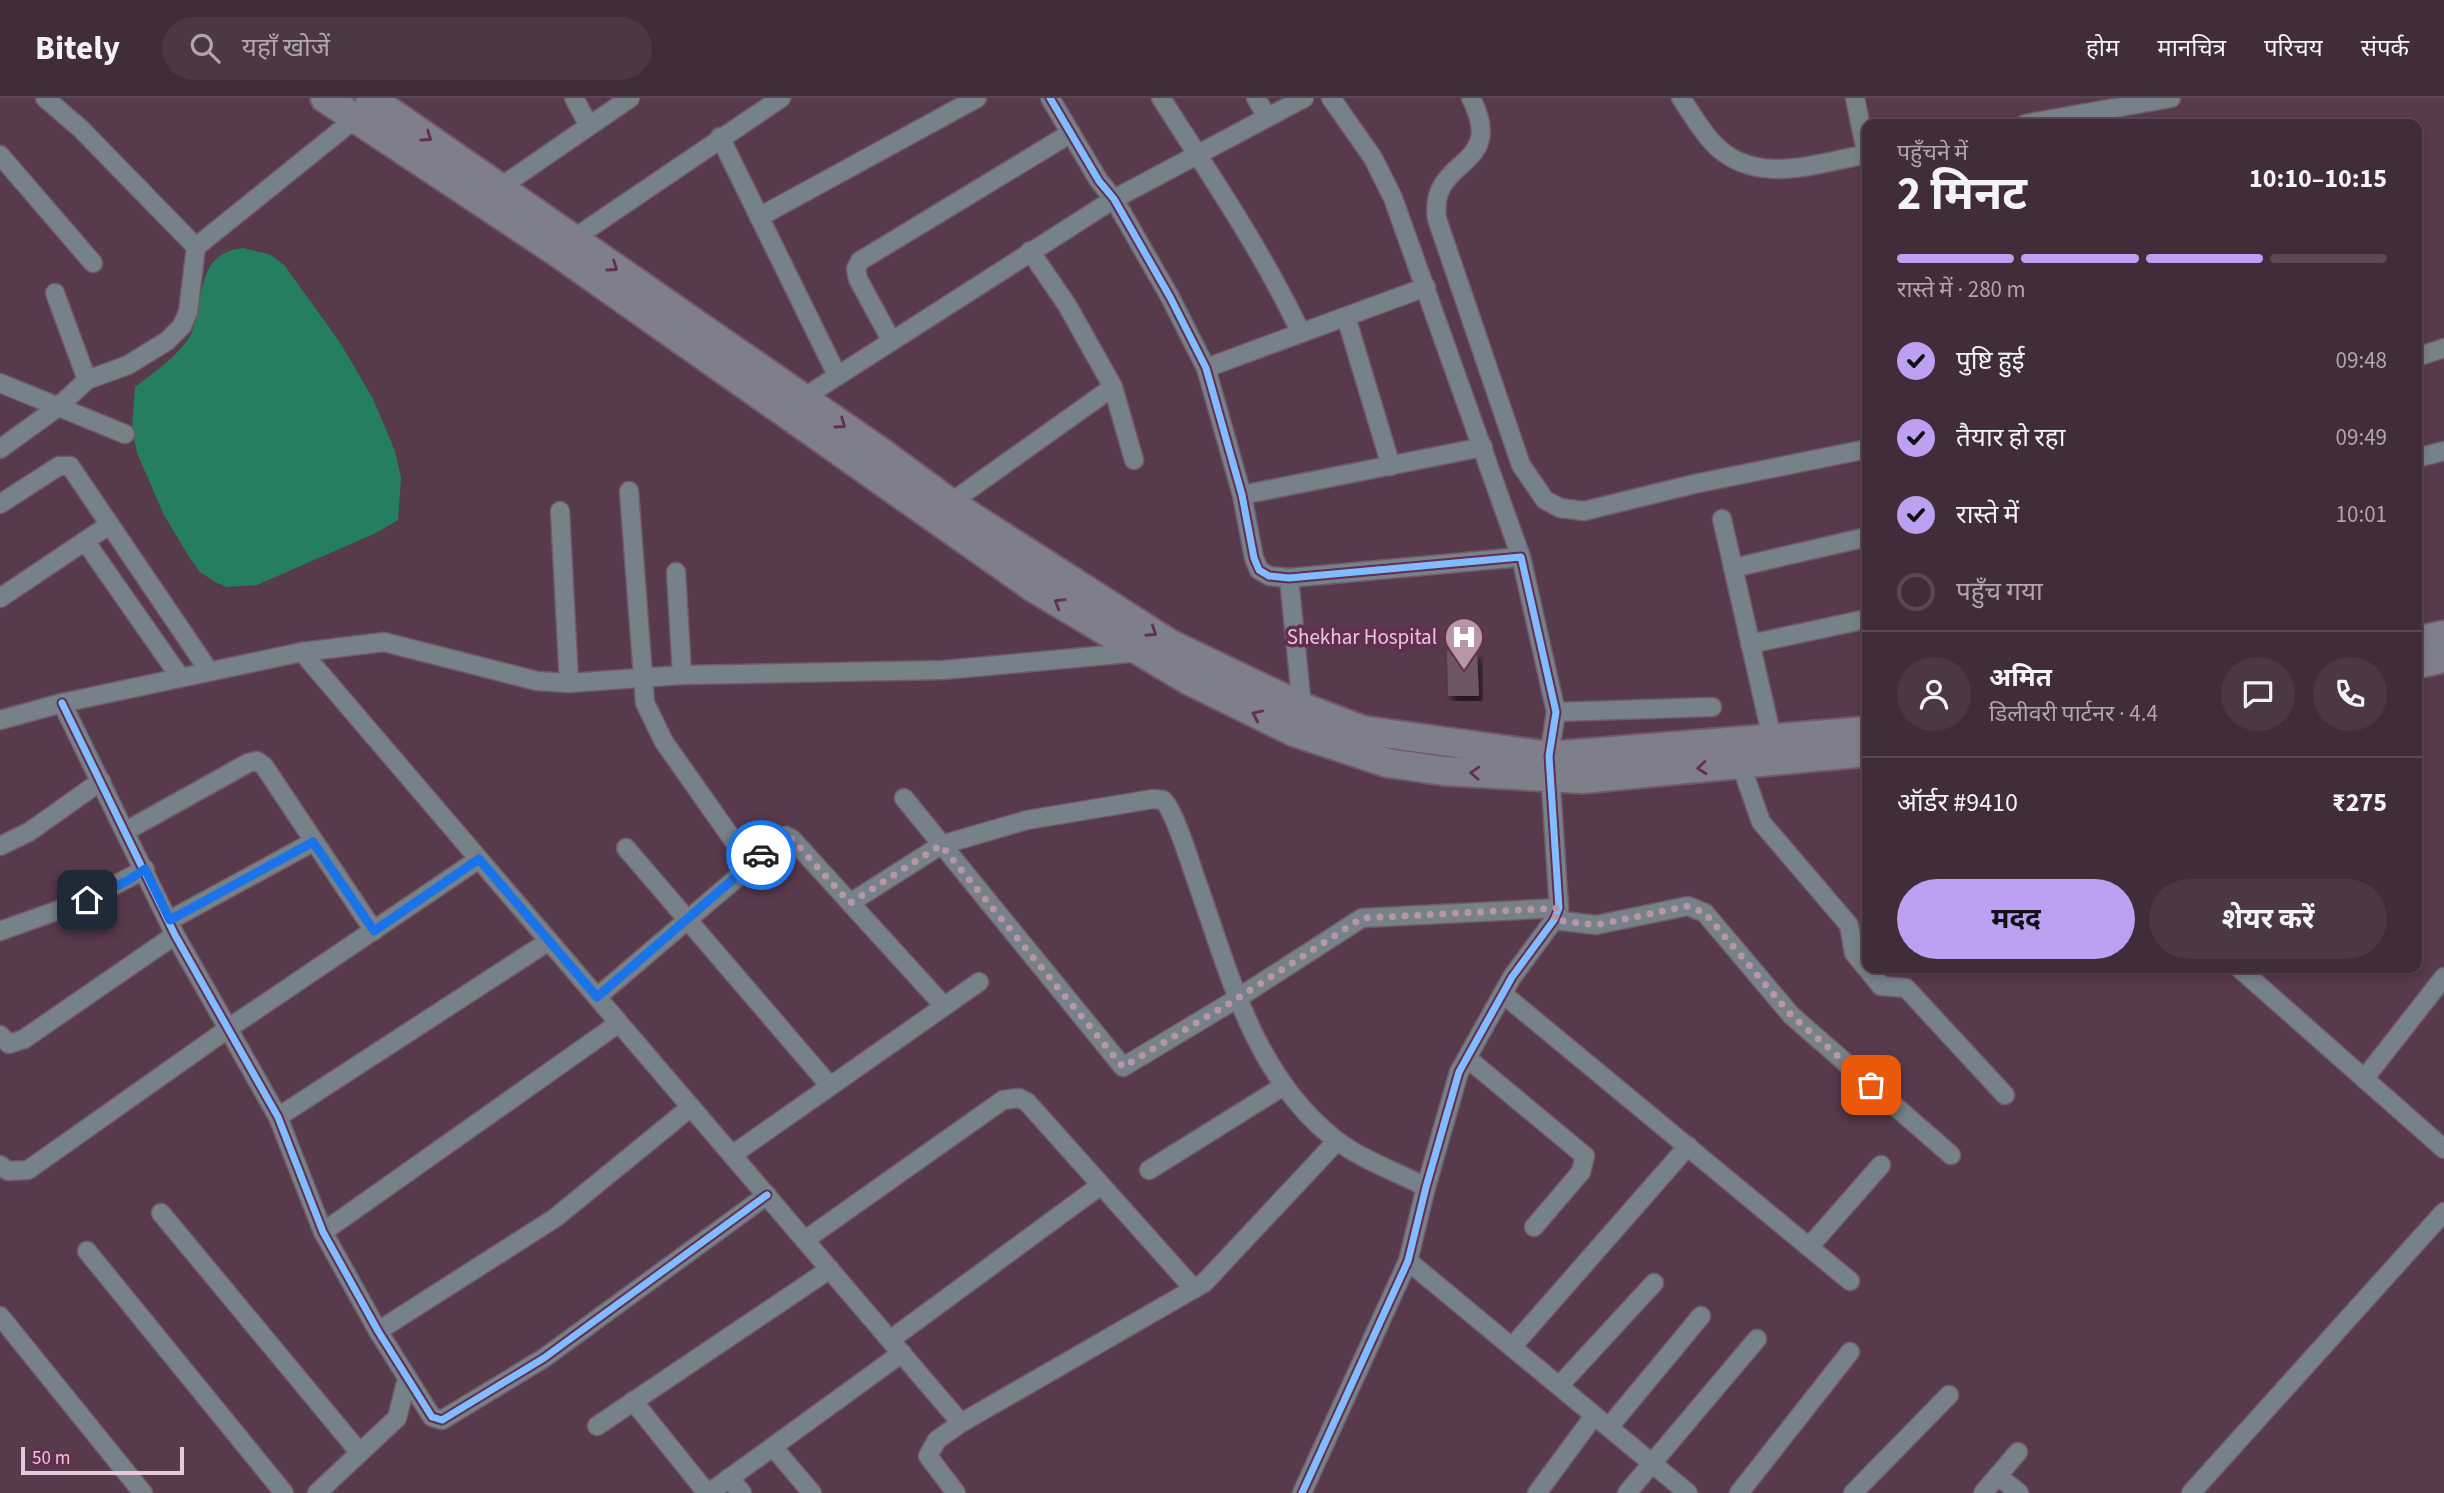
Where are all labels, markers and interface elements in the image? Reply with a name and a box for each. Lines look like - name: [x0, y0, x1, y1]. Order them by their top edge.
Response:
- search box: [162, 17, 652, 80]
- text: Bitely: [35, 25, 120, 72]
- icon: search: [186, 29, 224, 67]
- text: यहाँ खोजें: [242, 29, 330, 66]
- text: होम: [2086, 31, 2119, 66]
- text: मानचित्र: [2157, 31, 2226, 66]
- text: परिचय: [2264, 31, 2323, 66]
- text: संपर्क: [2361, 31, 2409, 66]
- one-way arrow: [419, 129, 432, 142]
- text: पहुँचने में: [1897, 136, 1968, 169]
- text: 10:10–10:15: [2249, 160, 2387, 197]
- text: 2 मिनट: [1897, 162, 2027, 227]
- one-way arrow: [605, 259, 618, 271]
- text: रास्ते में · 280 m: [1897, 273, 2026, 306]
- icon: check: [1897, 342, 1935, 380]
- text: पुष्टि हुई: [1956, 342, 2024, 379]
- text: 09:48: [2336, 344, 2387, 377]
- one-way arrow: [833, 416, 846, 428]
- icon: check: [1897, 419, 1935, 457]
- text: तैयार हो रहा: [1956, 419, 2065, 456]
- text: 09:49: [2336, 421, 2387, 454]
- icon: check: [1897, 496, 1935, 534]
- text: रास्ते में: [1956, 496, 2019, 533]
- text: 10:01: [2336, 498, 2387, 531]
- text: पहुँच गया: [1956, 573, 2043, 610]
- one-way arrow: [1054, 598, 1067, 611]
- hospital icon: Shekhar Hospital: [1443, 616, 1485, 671]
- place label: Shekhar Hospital: [1287, 622, 1437, 652]
- one-way arrow: [1144, 624, 1157, 637]
- button: person: [1897, 657, 1971, 731]
- button: chat: [2221, 657, 2295, 731]
- button: phone: [2313, 657, 2387, 731]
- text: अमित: [1989, 659, 2052, 696]
- text: डिलीवरी पार्टनर · 4.4: [1989, 697, 2158, 730]
- one-way arrow: [1251, 709, 1264, 723]
- one-way arrow: [1696, 760, 1707, 775]
- one-way arrow: [1469, 765, 1480, 780]
- text: ऑर्डर #9410: [1897, 784, 2018, 821]
- text: ₹275: [2332, 784, 2387, 821]
- courier: [726, 820, 796, 890]
- icon: car: [742, 836, 780, 874]
- pin: [57, 870, 117, 930]
- button: मदद: [1897, 879, 2135, 959]
- button: शेयर करें: [2149, 879, 2387, 959]
- icon: home: [68, 881, 106, 919]
- pin: [1841, 1055, 1901, 1115]
- icon: bag: [1852, 1066, 1890, 1104]
- scale bar: [21, 1444, 184, 1476]
- text: 50 m: [32, 1445, 70, 1472]

